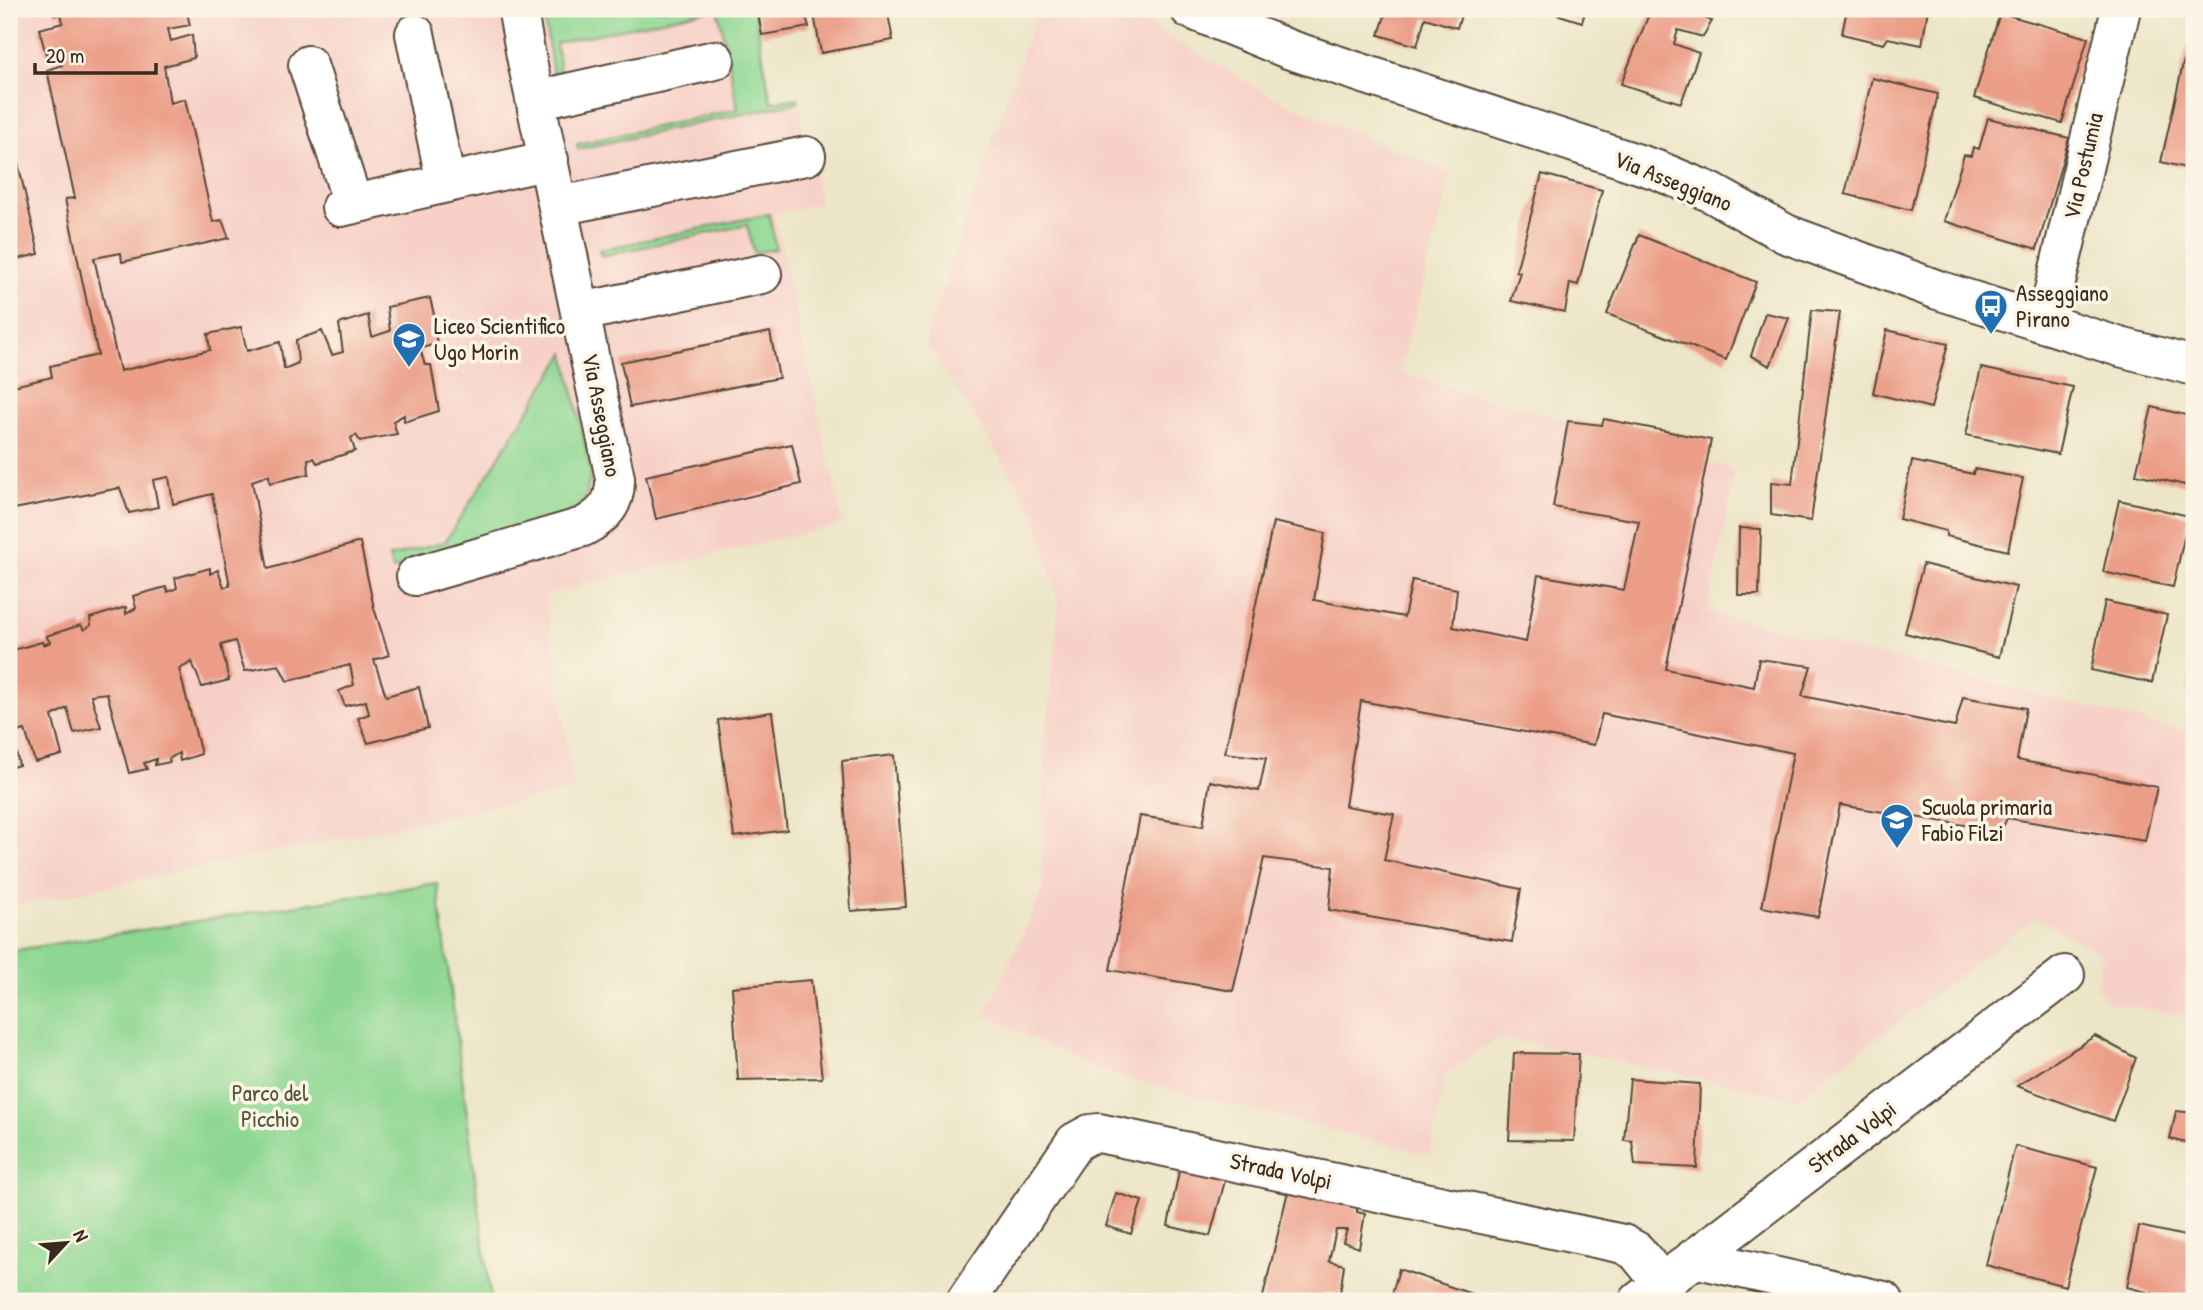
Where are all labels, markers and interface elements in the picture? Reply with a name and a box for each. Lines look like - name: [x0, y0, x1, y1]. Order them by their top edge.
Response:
- scale bar: [35, 32, 156, 76]
- text: 20 m: [46, 41, 84, 70]
- street label: Via Postumia: [2055, 110, 2110, 222]
- street label: Via Asseggiano: [1610, 143, 1737, 218]
- place label: Asseggiano Pirano: [2016, 277, 2108, 334]
- bus stop icon: Asseggiano Pirano: [1972, 287, 2010, 336]
- place label: Liceo Scientifico Ugo Morin: [434, 310, 565, 367]
- school or university icon: Liceo Scientifico Ugo Morin: [390, 320, 428, 369]
- street label: Via Asseggiano: [575, 351, 630, 479]
- place label: Scuola primaria Fabio Filzi: [1921, 791, 2052, 848]
- school or university icon: Scuola primaria Fabio Filzi: [1878, 801, 1916, 850]
- park label: Parco del Picchio: [232, 1077, 309, 1134]
- street label: Strada Volpi: [1801, 1093, 1902, 1180]
- street label: Strada Volpi: [1228, 1145, 1335, 1196]
- north arrow: [32, 1208, 102, 1278]
- text: N: [67, 1225, 95, 1246]

